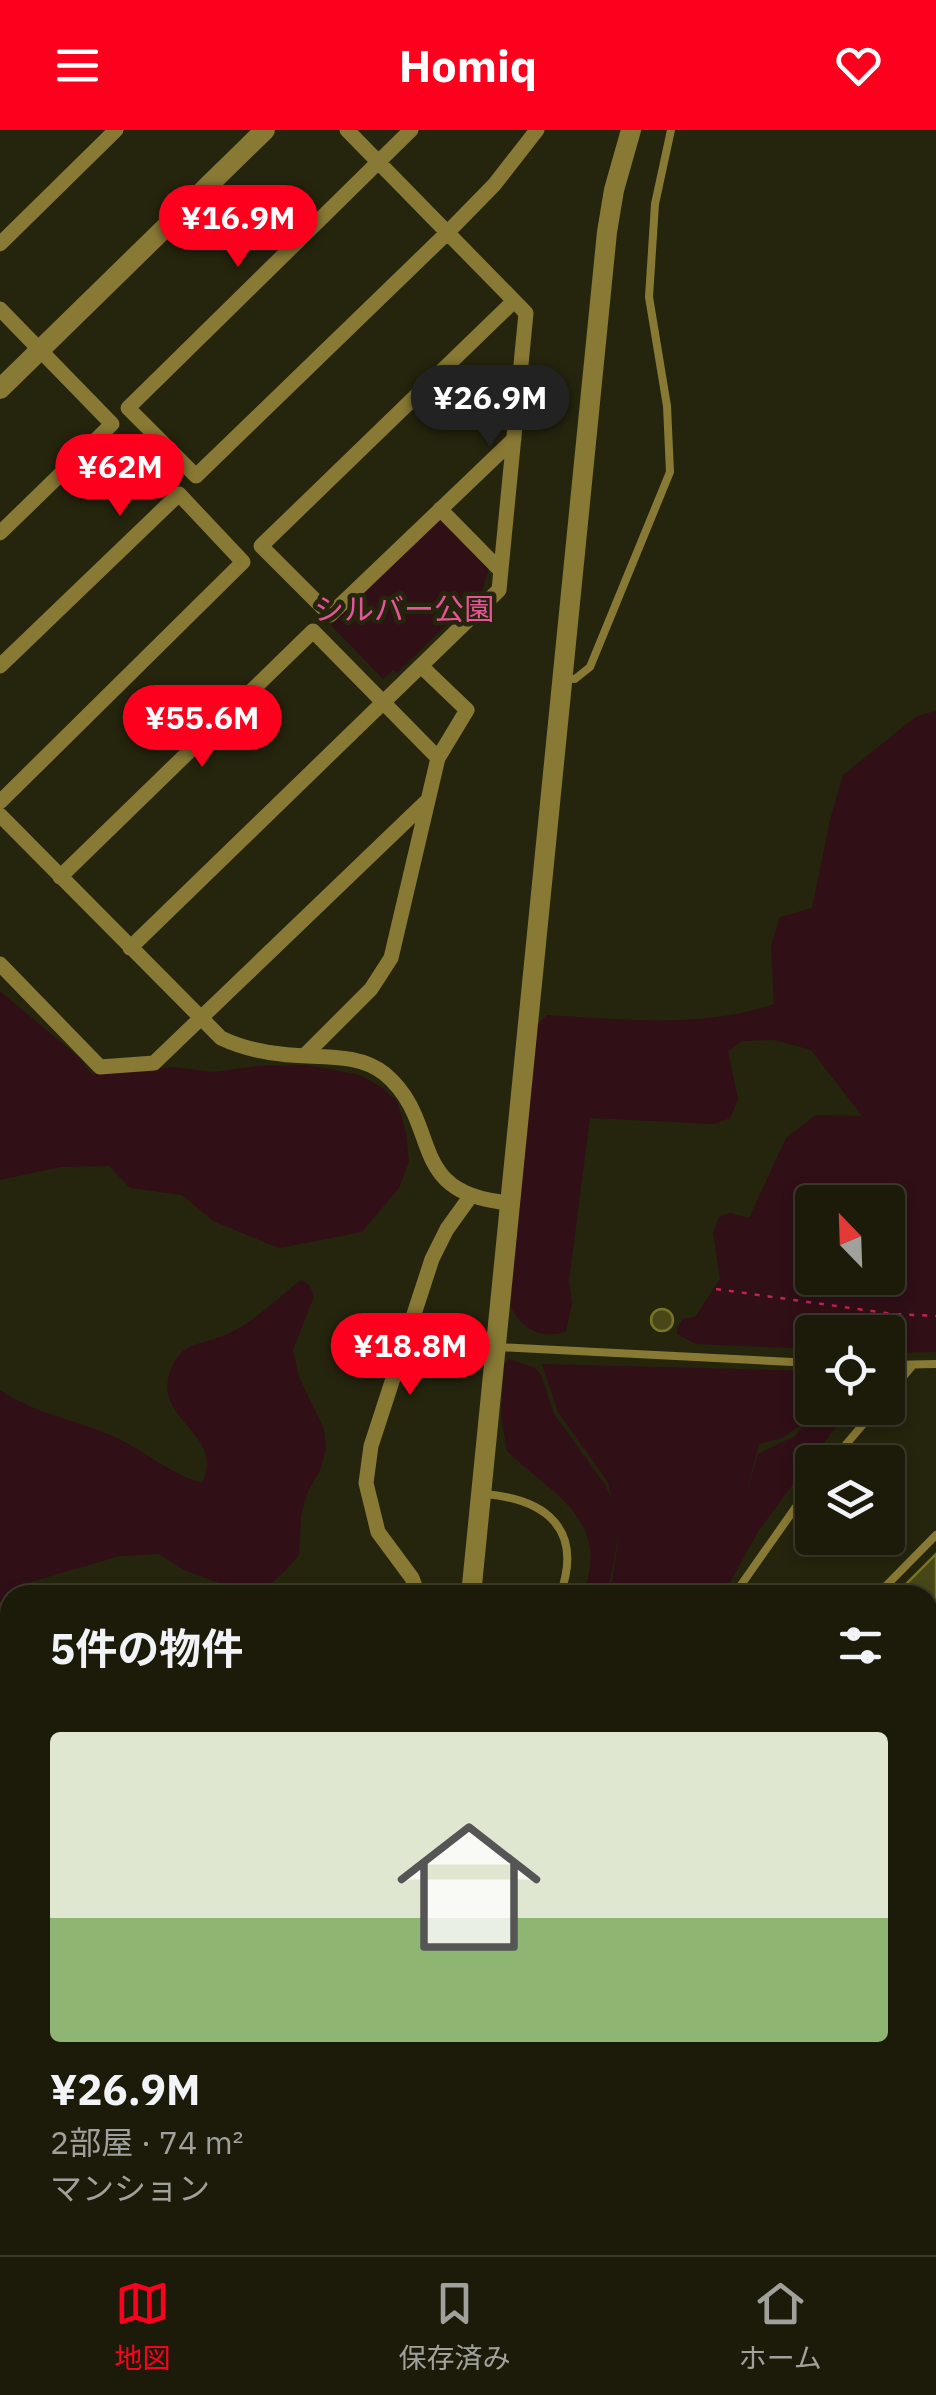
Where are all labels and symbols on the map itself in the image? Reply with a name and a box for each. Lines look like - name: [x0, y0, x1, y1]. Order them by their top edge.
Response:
- pin: ¥16.9M: [157, 185, 319, 270]
- pin: ¥26.9M: [409, 365, 571, 450]
- pin: ¥62M: [61, 434, 179, 519]
- park label: シルバー公園: [314, 589, 494, 628]
- pin: ¥55.6M: [121, 685, 283, 770]
- north arrow: [795, 1185, 905, 1295]
- pin: ¥18.8M: [329, 1313, 491, 1398]

